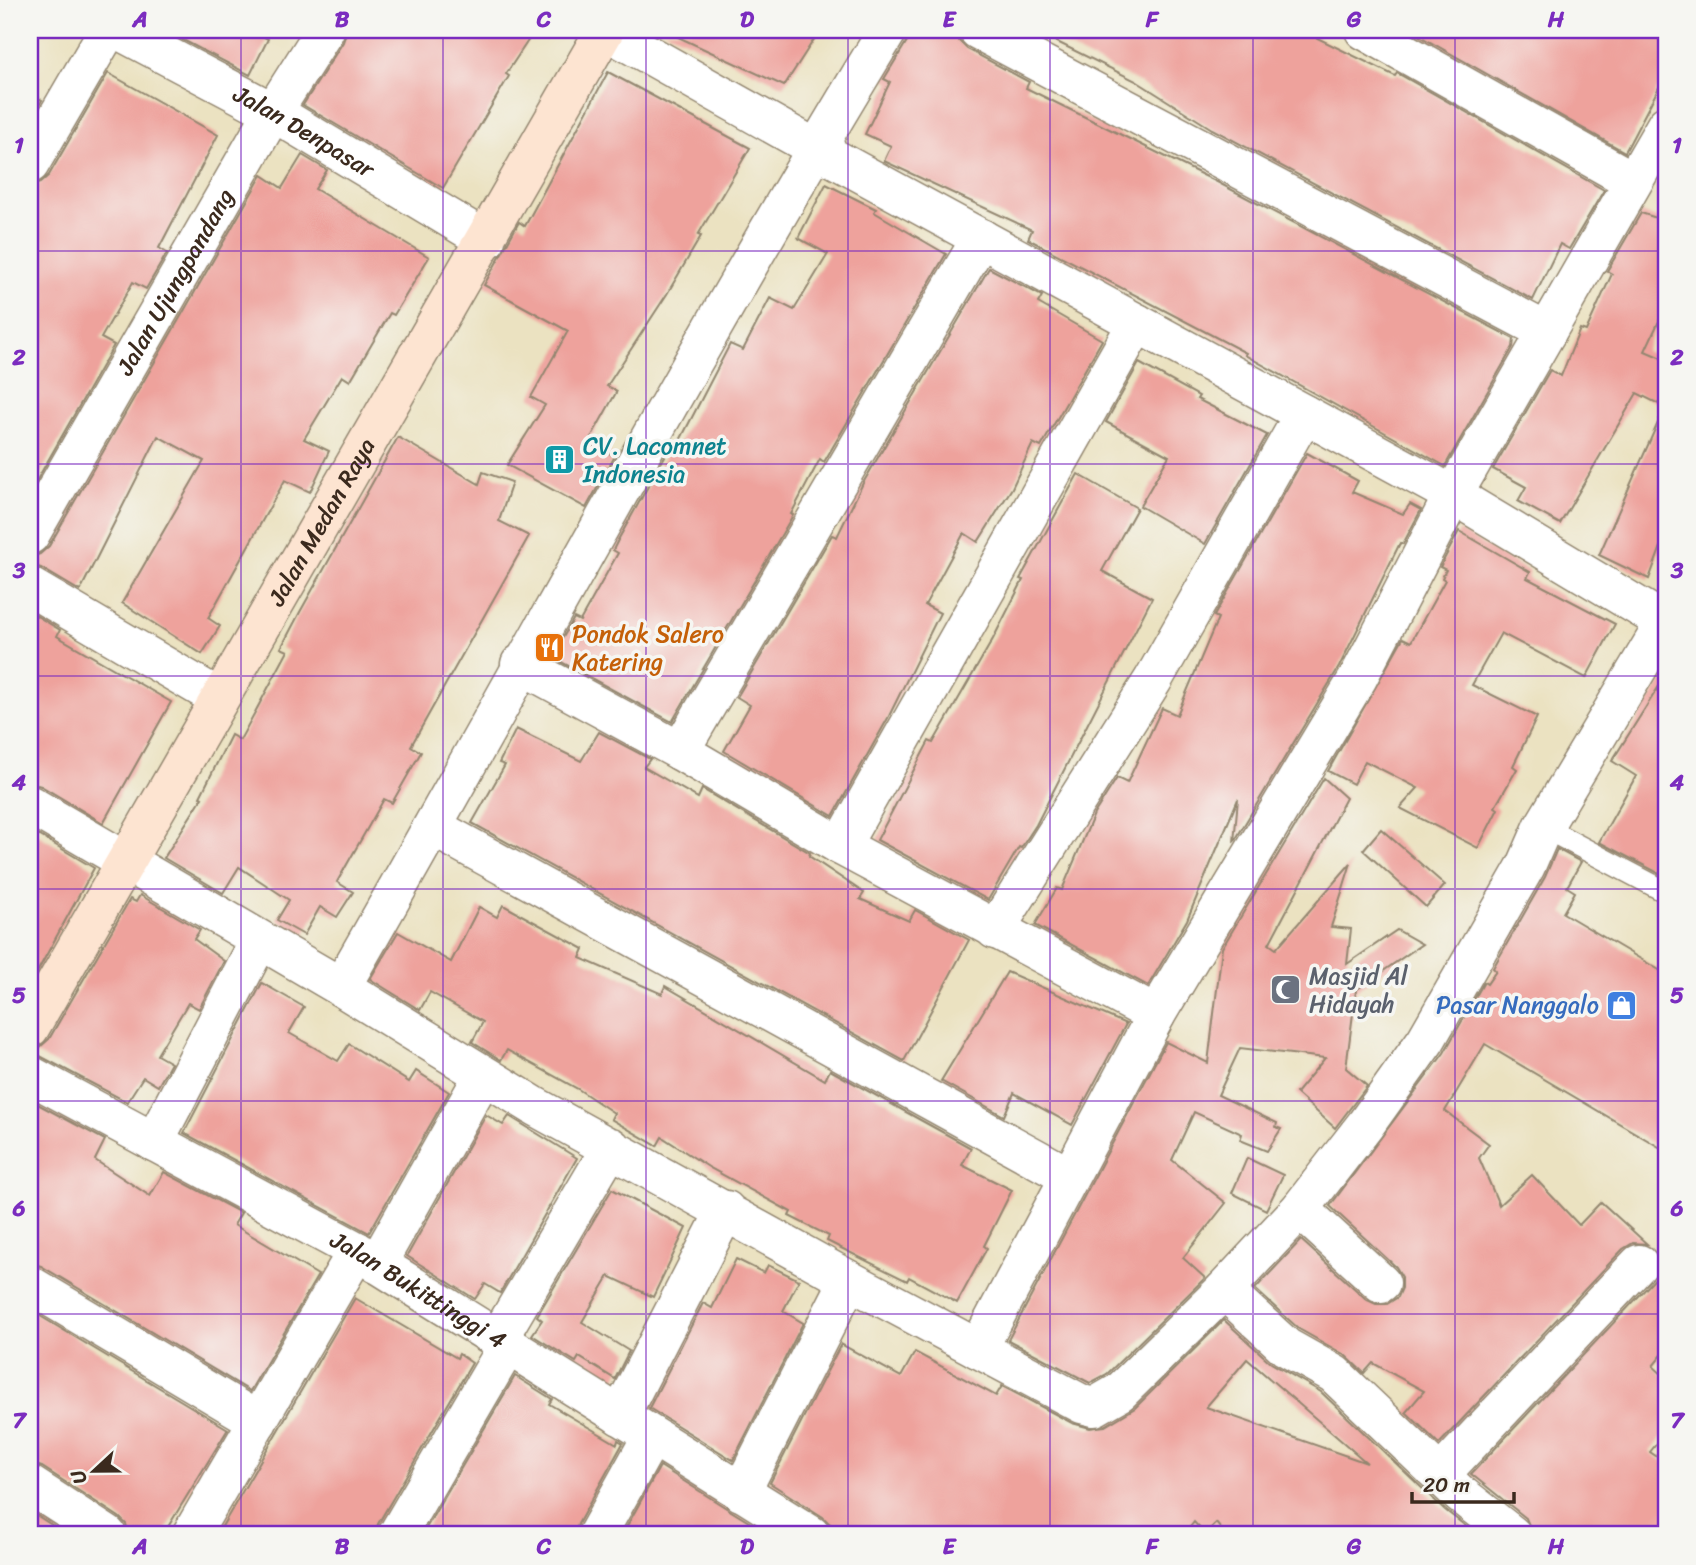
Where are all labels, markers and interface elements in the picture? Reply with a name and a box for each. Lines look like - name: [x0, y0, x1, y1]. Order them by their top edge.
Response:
- text: A: [131, 0, 148, 40]
- text: B: [335, 0, 350, 40]
- text: C: [536, 0, 552, 40]
- text: D: [740, 0, 755, 40]
- text: E: [943, 0, 958, 40]
- text: F: [1145, 0, 1160, 40]
- text: G: [1346, 0, 1362, 40]
- text: H: [1547, 0, 1565, 40]
- street label: Jalan Denpasar: [225, 73, 384, 190]
- text: 1: [14, 125, 24, 166]
- text: 1: [1672, 125, 1682, 166]
- street label: Jalan Ujungpandang: [104, 180, 246, 384]
- text: 2: [11, 337, 26, 378]
- text: 2: [1669, 337, 1684, 378]
- place label: CV. Lacomnet Indonesia: [582, 425, 727, 495]
- street label: Jalan Medan Raya: [256, 430, 387, 615]
- building icon: CV. Lacomnet Indonesia: [543, 443, 577, 477]
- text: 3: [12, 550, 26, 591]
- text: 3: [1670, 550, 1684, 591]
- place label: Pondok Salero Katering: [572, 613, 724, 683]
- restaurant icon: Pondok Salero Katering: [532, 631, 566, 665]
- text: 4: [11, 762, 27, 803]
- text: 4: [1669, 762, 1685, 803]
- place label: Masjid Al Hidayah: [1309, 955, 1409, 1025]
- mosque icon: Masjid Al Hidayah: [1269, 973, 1303, 1007]
- text: 5: [12, 975, 26, 1016]
- text: 5: [1670, 975, 1684, 1016]
- place label: Pasar Nanggalo: [1436, 984, 1599, 1026]
- shop icon: Pasar Nanggalo: [1605, 988, 1639, 1022]
- text: 6: [11, 1188, 26, 1229]
- text: 6: [1669, 1188, 1684, 1229]
- street label: Jalan Bukittinggi 4: [322, 1219, 515, 1361]
- text: 7: [12, 1400, 27, 1441]
- text: 7: [1670, 1400, 1685, 1441]
- north arrow: [60, 1436, 130, 1506]
- scale bar: [1412, 1460, 1514, 1504]
- text: U: [61, 1464, 96, 1489]
- text: 20 m: [1423, 1466, 1470, 1504]
- text: A: [131, 1526, 148, 1565]
- text: B: [335, 1526, 350, 1565]
- text: C: [536, 1526, 552, 1565]
- text: D: [740, 1526, 755, 1565]
- text: E: [943, 1526, 958, 1565]
- text: F: [1145, 1526, 1160, 1565]
- text: G: [1346, 1526, 1362, 1565]
- text: H: [1547, 1526, 1565, 1565]

